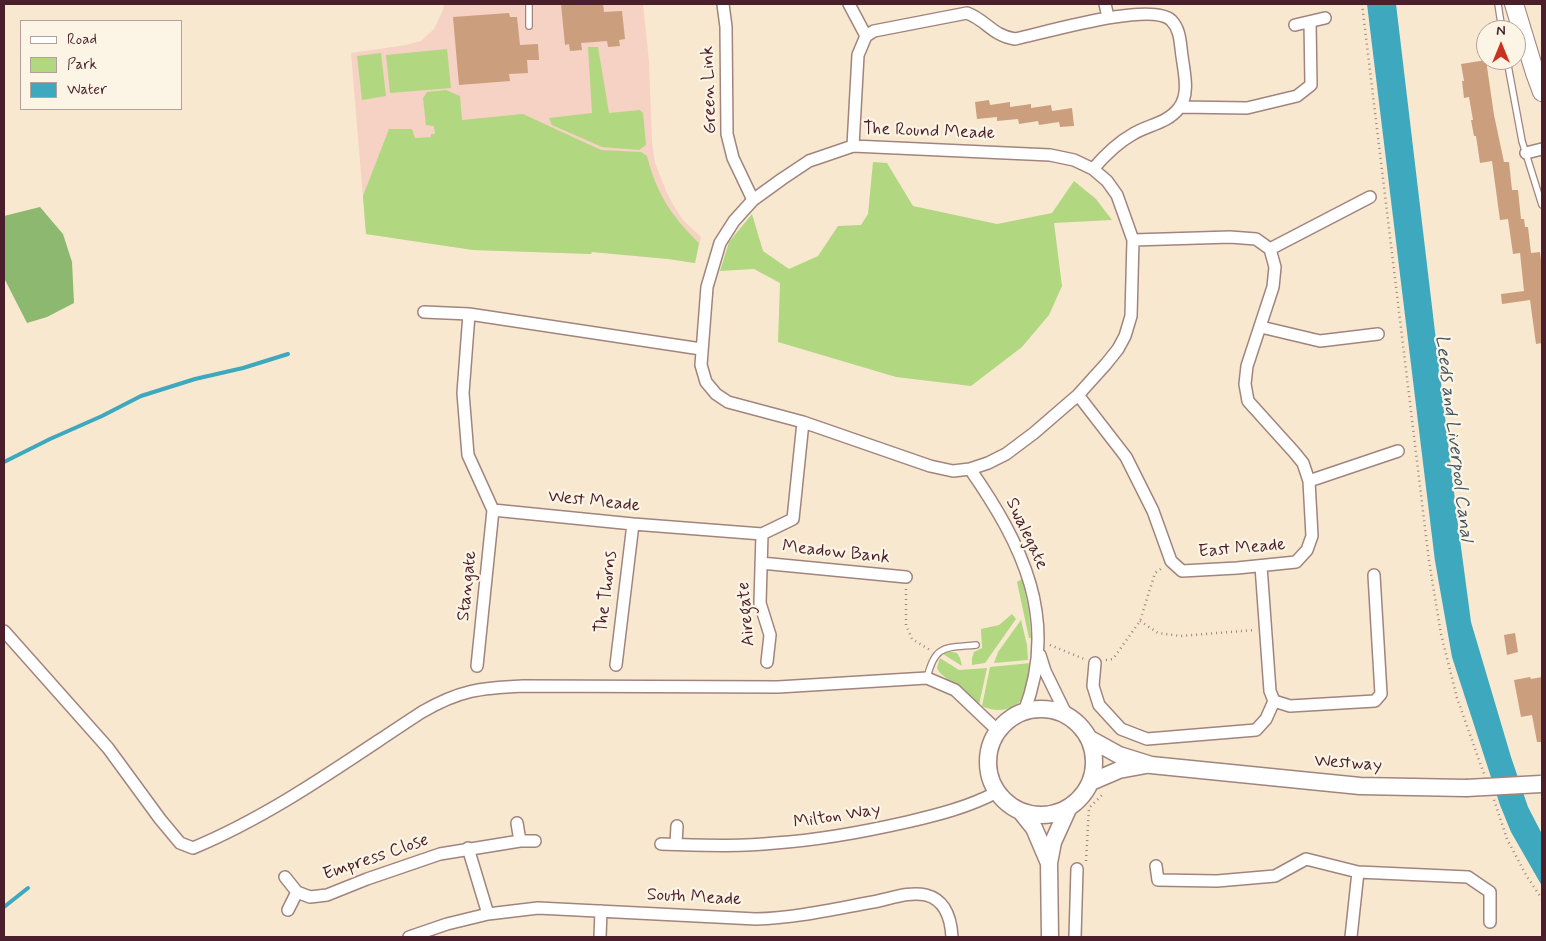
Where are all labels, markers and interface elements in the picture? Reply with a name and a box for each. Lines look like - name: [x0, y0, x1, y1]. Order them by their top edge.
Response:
- legend: [20, 20, 182, 110]
- north arrow: [1476, 20, 1526, 70]
- text: N: [1496, 22, 1506, 40]
- text: Road: [67, 30, 97, 50]
- street label: Green Link: [698, 45, 722, 135]
- text: Park: [67, 55, 97, 75]
- text: Water: [67, 80, 107, 100]
- street label: The Round Meade: [863, 119, 995, 145]
- water label: Leeds and Liverpool Canal: [1429, 334, 1477, 542]
- street label: West Meade: [547, 486, 641, 518]
- street label: Swalegate: [1000, 495, 1052, 573]
- street label: East Meade: [1197, 534, 1287, 564]
- street label: Meadow Bank: [781, 537, 891, 569]
- street label: Stangate: [454, 550, 482, 622]
- street label: The Thorns: [591, 550, 623, 634]
- street label: Airegate: [733, 581, 761, 647]
- street label: Westway: [1313, 751, 1383, 777]
- street label: Milton Way: [792, 799, 882, 835]
- street label: Empress Close: [320, 830, 432, 886]
- street label: South Meade: [646, 885, 742, 911]

